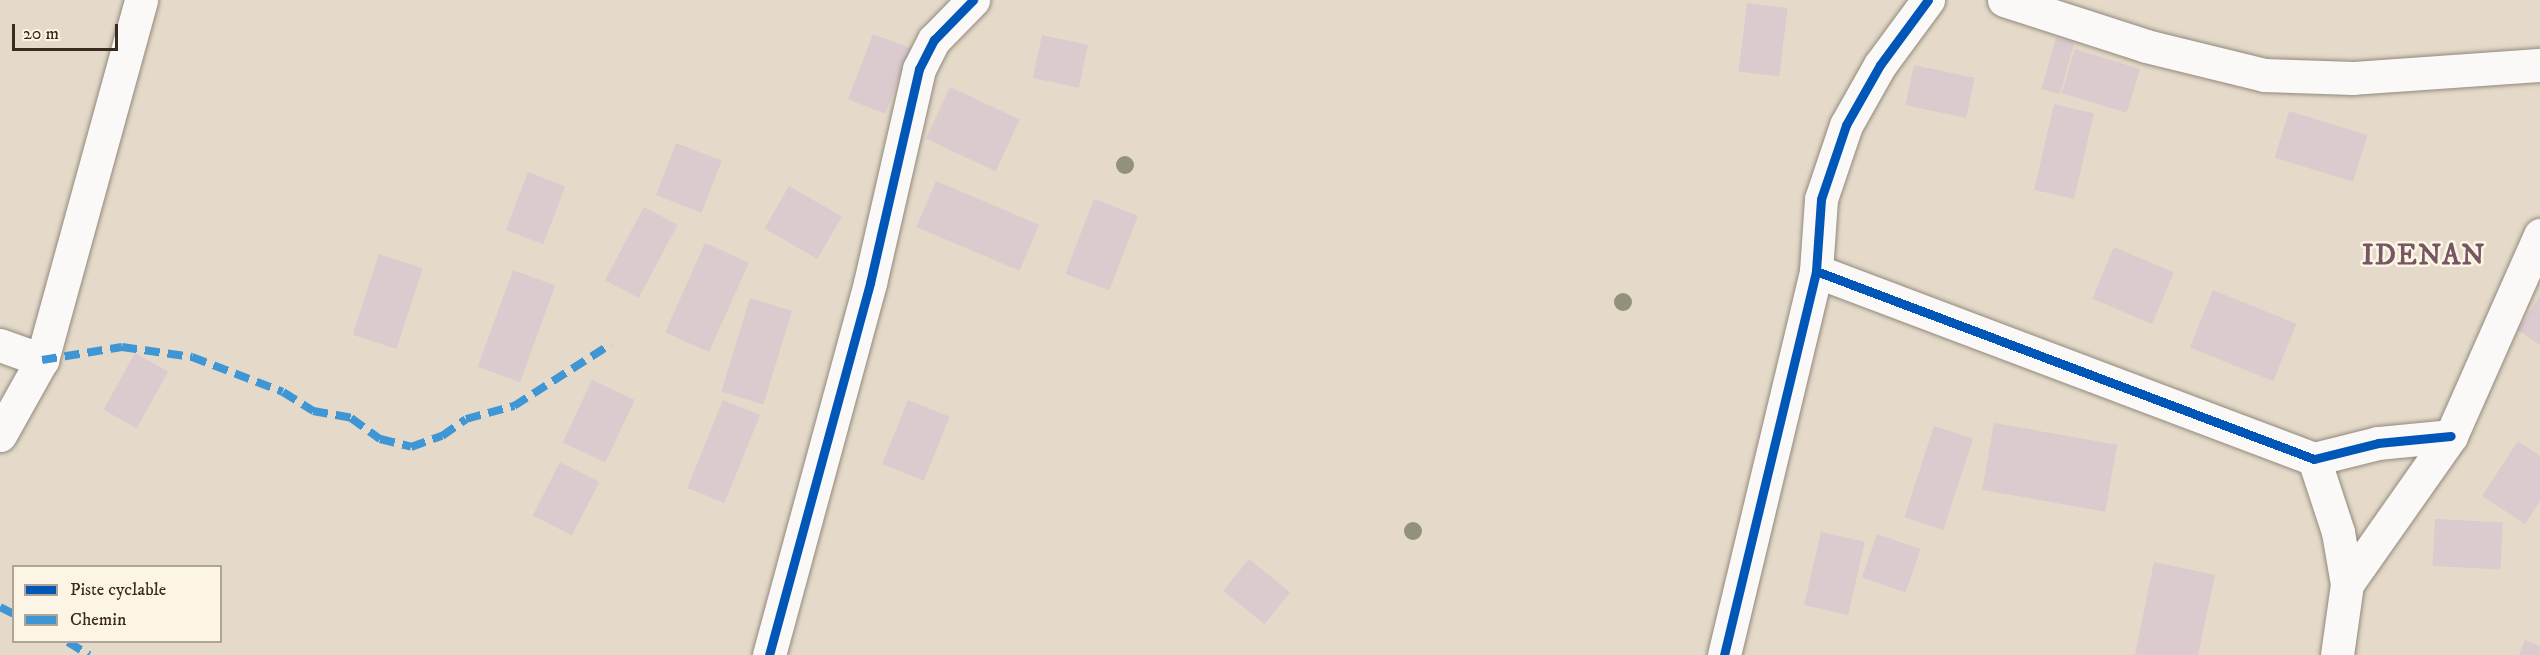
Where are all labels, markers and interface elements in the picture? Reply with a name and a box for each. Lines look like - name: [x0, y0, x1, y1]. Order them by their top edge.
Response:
- scale bar: [15, 12, 122, 50]
- text: 20 m: [23, 23, 59, 45]
- district label: IDENAN: [2362, 239, 2486, 273]
- legend: [12, 565, 222, 643]
- text: Piste cyclable: [70, 579, 166, 601]
- text: Chemin: [70, 609, 126, 631]

